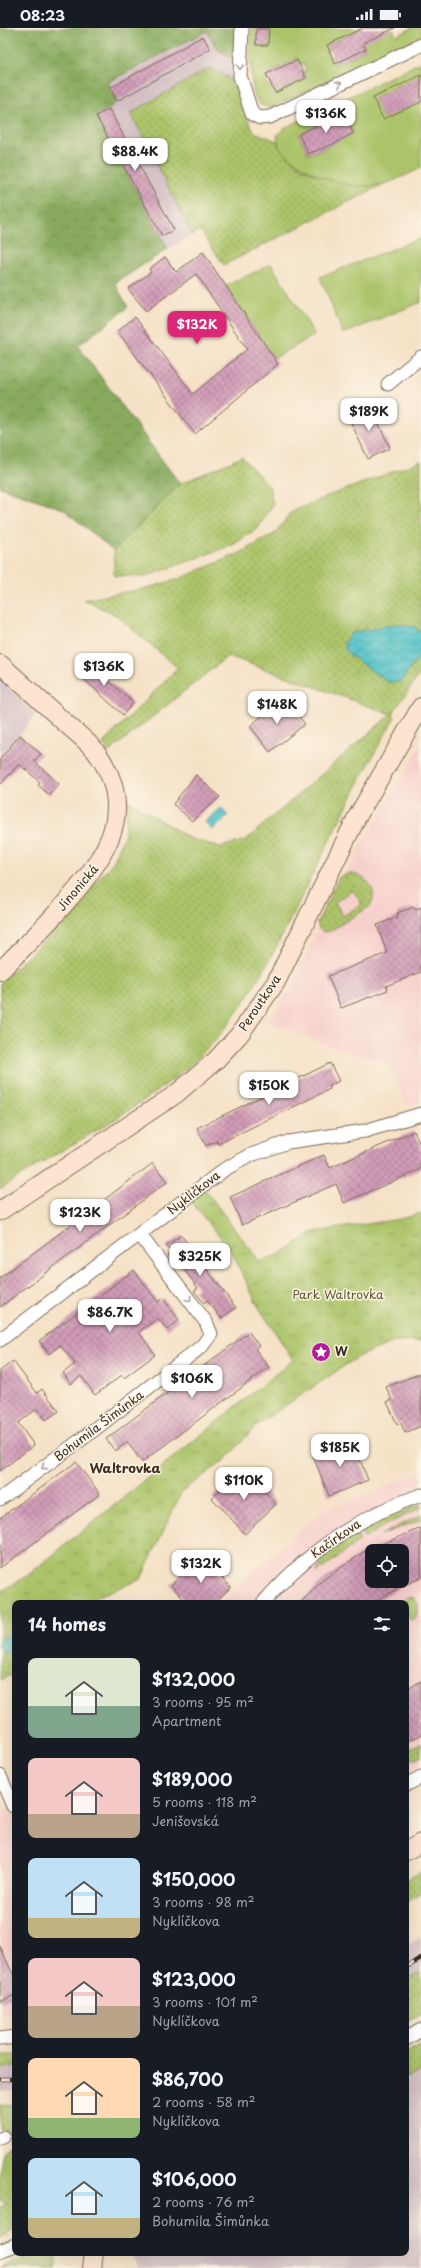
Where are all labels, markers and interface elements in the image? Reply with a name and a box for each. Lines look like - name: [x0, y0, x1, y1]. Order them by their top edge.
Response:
- text: 08:23: [20, 3, 65, 26]
- one-way arrow: [236, 64, 244, 70]
- one-way arrow: [334, 81, 342, 89]
- pin: $136K: [298, 100, 354, 134]
- text: $136K: [305, 103, 347, 122]
- pin: $88.4K: [102, 138, 168, 172]
- text: $88.4K: [112, 141, 158, 160]
- pin: $132K: [169, 311, 225, 345]
- text: $132K: [176, 314, 218, 333]
- pin: $189K: [341, 398, 397, 432]
- text: $189K: [349, 401, 389, 420]
- pin: $136K: [76, 653, 132, 687]
- text: $136K: [83, 656, 125, 675]
- pin: $148K: [249, 691, 305, 725]
- text: $148K: [257, 694, 297, 713]
- street label: Jinonická: [52, 860, 102, 915]
- street label: Peroutkova: [234, 970, 285, 1034]
- pin: $150K: [241, 1072, 297, 1106]
- text: $150K: [248, 1075, 290, 1094]
- street label: Nyklíčkova: [163, 1165, 224, 1219]
- pin: $123K: [52, 1199, 108, 1233]
- text: $123K: [59, 1202, 101, 1221]
- pin: $325K: [172, 1243, 228, 1277]
- text: $325K: [178, 1246, 222, 1265]
- park label: Park Waltrovka: [292, 1285, 384, 1303]
- one-way arrow: [184, 1295, 192, 1302]
- pin: $86.7K: [77, 1299, 143, 1333]
- text: $86.7K: [87, 1302, 133, 1321]
- place icon: W: [310, 1341, 332, 1363]
- place label: W: [335, 1342, 348, 1360]
- pin: $106K: [164, 1365, 220, 1399]
- text: $106K: [170, 1368, 214, 1387]
- street label: Bohumila Šimůnka: [50, 1385, 147, 1465]
- pin: $185K: [312, 1434, 368, 1468]
- text: $185K: [320, 1437, 360, 1456]
- district label: Waltrovka: [89, 1458, 161, 1477]
- one-way arrow: [41, 1462, 48, 1470]
- pin: $110K: [216, 1467, 272, 1501]
- text: $110K: [224, 1470, 264, 1489]
- street label: Kačírkova: [307, 1514, 365, 1562]
- map controls: [365, 1544, 409, 1588]
- button: locate: [365, 1544, 409, 1588]
- pin: $132K: [173, 1550, 229, 1584]
- text: $132K: [180, 1553, 222, 1572]
- text: 14 homes: [28, 1611, 106, 1637]
- icon: filters: [371, 1613, 393, 1635]
- text: $132,000: [152, 1666, 235, 1692]
- icon: home: [60, 1674, 108, 1722]
- text: 3 rooms · 95 m²: [152, 1692, 254, 1711]
- text: Apartment: [152, 1711, 221, 1730]
- text: $189,000: [152, 1766, 232, 1792]
- icon: home: [60, 1774, 108, 1822]
- text: 5 rooms · 118 m²: [152, 1792, 257, 1811]
- text: Jenišovská: [152, 1811, 219, 1830]
- text: $150,000: [152, 1866, 235, 1892]
- icon: home: [60, 1874, 108, 1922]
- text: 3 rooms · 98 m²: [152, 1892, 254, 1911]
- text: Nyklíčkova: [152, 1911, 220, 1930]
- text: $123,000: [152, 1966, 236, 1992]
- icon: home: [60, 1974, 108, 2022]
- text: 3 rooms · 101 m²: [152, 1992, 258, 2011]
- text: Nyklíčkova: [152, 2011, 220, 2030]
- text: $86,700: [152, 2066, 223, 2092]
- icon: home: [60, 2074, 108, 2122]
- text: 2 rooms · 58 m²: [152, 2092, 255, 2111]
- text: Nyklíčkova: [152, 2111, 220, 2130]
- text: $106,000: [152, 2166, 237, 2192]
- icon: home: [60, 2174, 108, 2222]
- text: 2 rooms · 76 m²: [152, 2192, 255, 2211]
- text: Bohumila Šimůnka: [152, 2211, 269, 2230]

